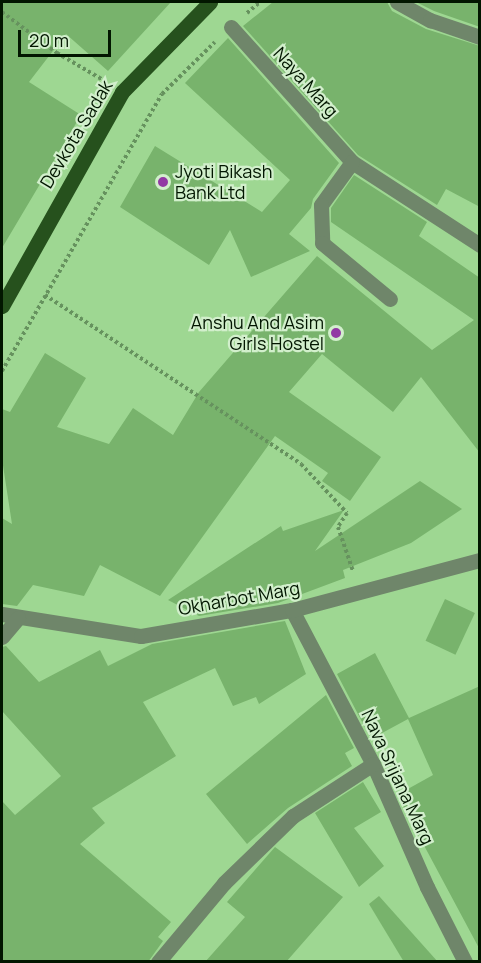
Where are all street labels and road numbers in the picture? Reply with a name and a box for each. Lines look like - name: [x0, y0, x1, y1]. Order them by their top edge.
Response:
- street label: Naya Marg: [269, 43, 343, 121]
- street label: Devkota Sadak: [35, 76, 117, 192]
- street label: Okharbot Marg: [176, 577, 302, 619]
- street label: Nava Srijana Marg: [357, 706, 439, 848]

